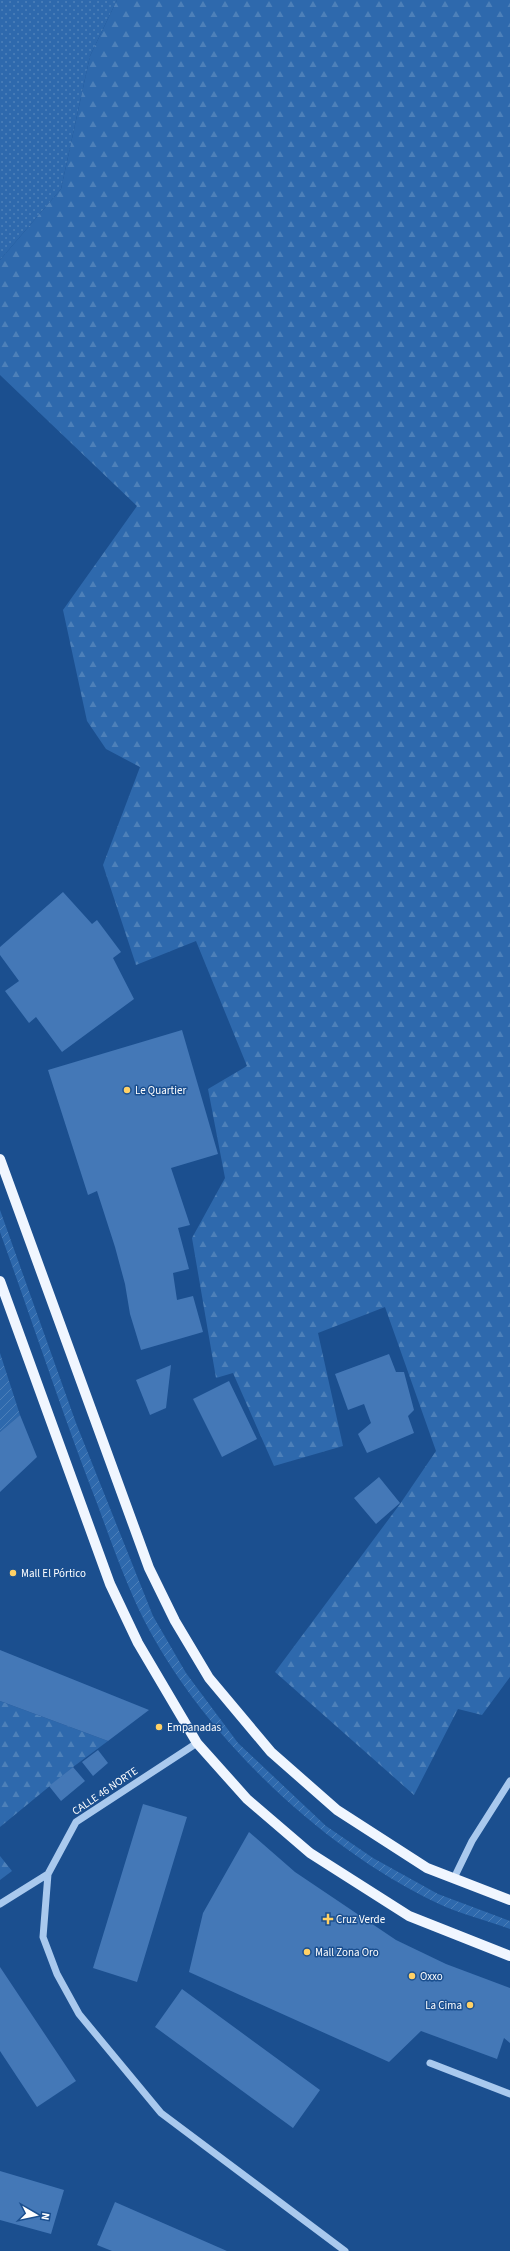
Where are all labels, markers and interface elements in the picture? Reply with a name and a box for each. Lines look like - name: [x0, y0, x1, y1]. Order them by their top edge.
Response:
- place label: Le Quartier: [135, 1083, 186, 1098]
- marker: Le Quartier: [122, 1085, 132, 1095]
- place label: Mall El Pórtico: [21, 1566, 86, 1581]
- marker: Mall El Pórtico: [8, 1568, 18, 1578]
- place label: Empanadas: [167, 1720, 222, 1735]
- marker: Empanadas: [154, 1722, 164, 1732]
- street label: CALLE 46 NORTE: [69, 1763, 141, 1819]
- place label: Cruz Verde: [336, 1912, 386, 1927]
- marker: Cruz Verde: [323, 1914, 333, 1924]
- place label: Mall Zona Oro: [315, 1945, 379, 1960]
- marker: Mall Zona Oro: [302, 1947, 312, 1957]
- place label: Oxxo: [420, 1969, 443, 1984]
- marker: Oxxo: [407, 1971, 417, 1981]
- place label: La Cima: [425, 1998, 462, 2013]
- marker: La Cima: [465, 2000, 475, 2010]
- north arrow: [16, 2195, 56, 2235]
- text: N: [37, 2212, 53, 2221]

